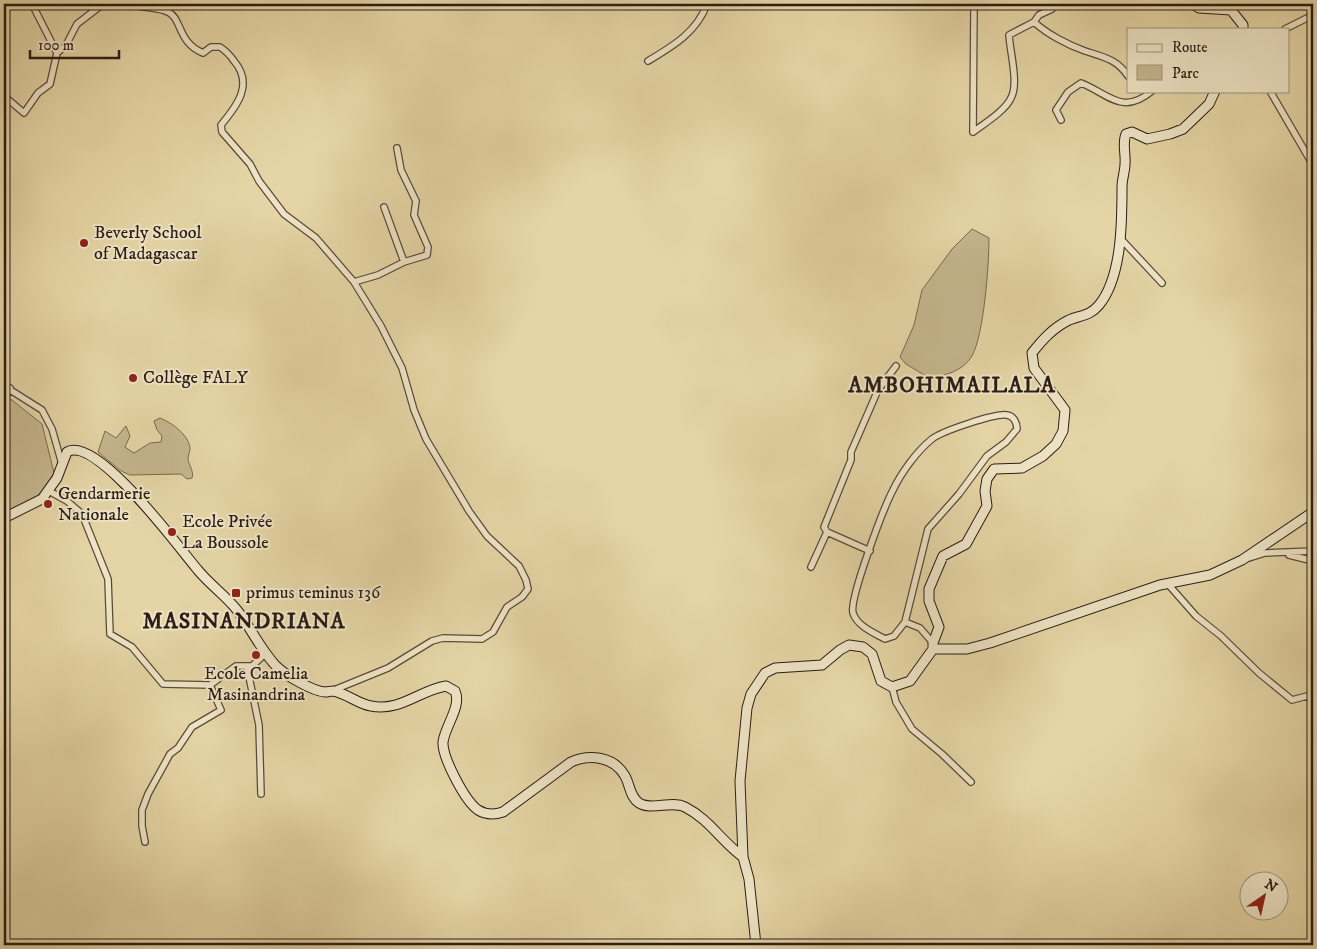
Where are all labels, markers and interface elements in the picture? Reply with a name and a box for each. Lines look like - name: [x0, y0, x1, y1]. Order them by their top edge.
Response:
- scale bar: [30, 28, 119, 60]
- legend: [1127, 28, 1290, 92]
- text: 100 m: [38, 36, 74, 55]
- text: Route: [1172, 38, 1207, 57]
- text: Parc: [1172, 64, 1200, 83]
- place label: Beverly School of Madagascar: [94, 222, 202, 265]
- marker: Beverly School of Madagascar: [78, 237, 90, 249]
- place label: Collège FALY: [143, 367, 248, 389]
- marker: Collège FALY: [127, 372, 139, 384]
- district label: AMBOHIMAILALA: [847, 372, 1056, 399]
- place label: Gendarmerie Nationale: [58, 483, 150, 526]
- marker: Gendarmerie Nationale: [42, 498, 54, 510]
- place label: Ecole Privée La Boussole: [182, 511, 272, 554]
- marker: Ecole Privée La Boussole: [166, 526, 178, 538]
- place label: primus teminus 136: [245, 582, 381, 604]
- marker: primus teminus 136: [230, 587, 242, 599]
- district label: MASINANDRIANA: [143, 608, 345, 635]
- marker: Ecole Camelia Masinandrina: [250, 649, 262, 661]
- place label: Ecole Camelia Masinandrina: [204, 663, 308, 706]
- north arrow: [1240, 872, 1290, 922]
- text: N: [1261, 875, 1281, 897]

